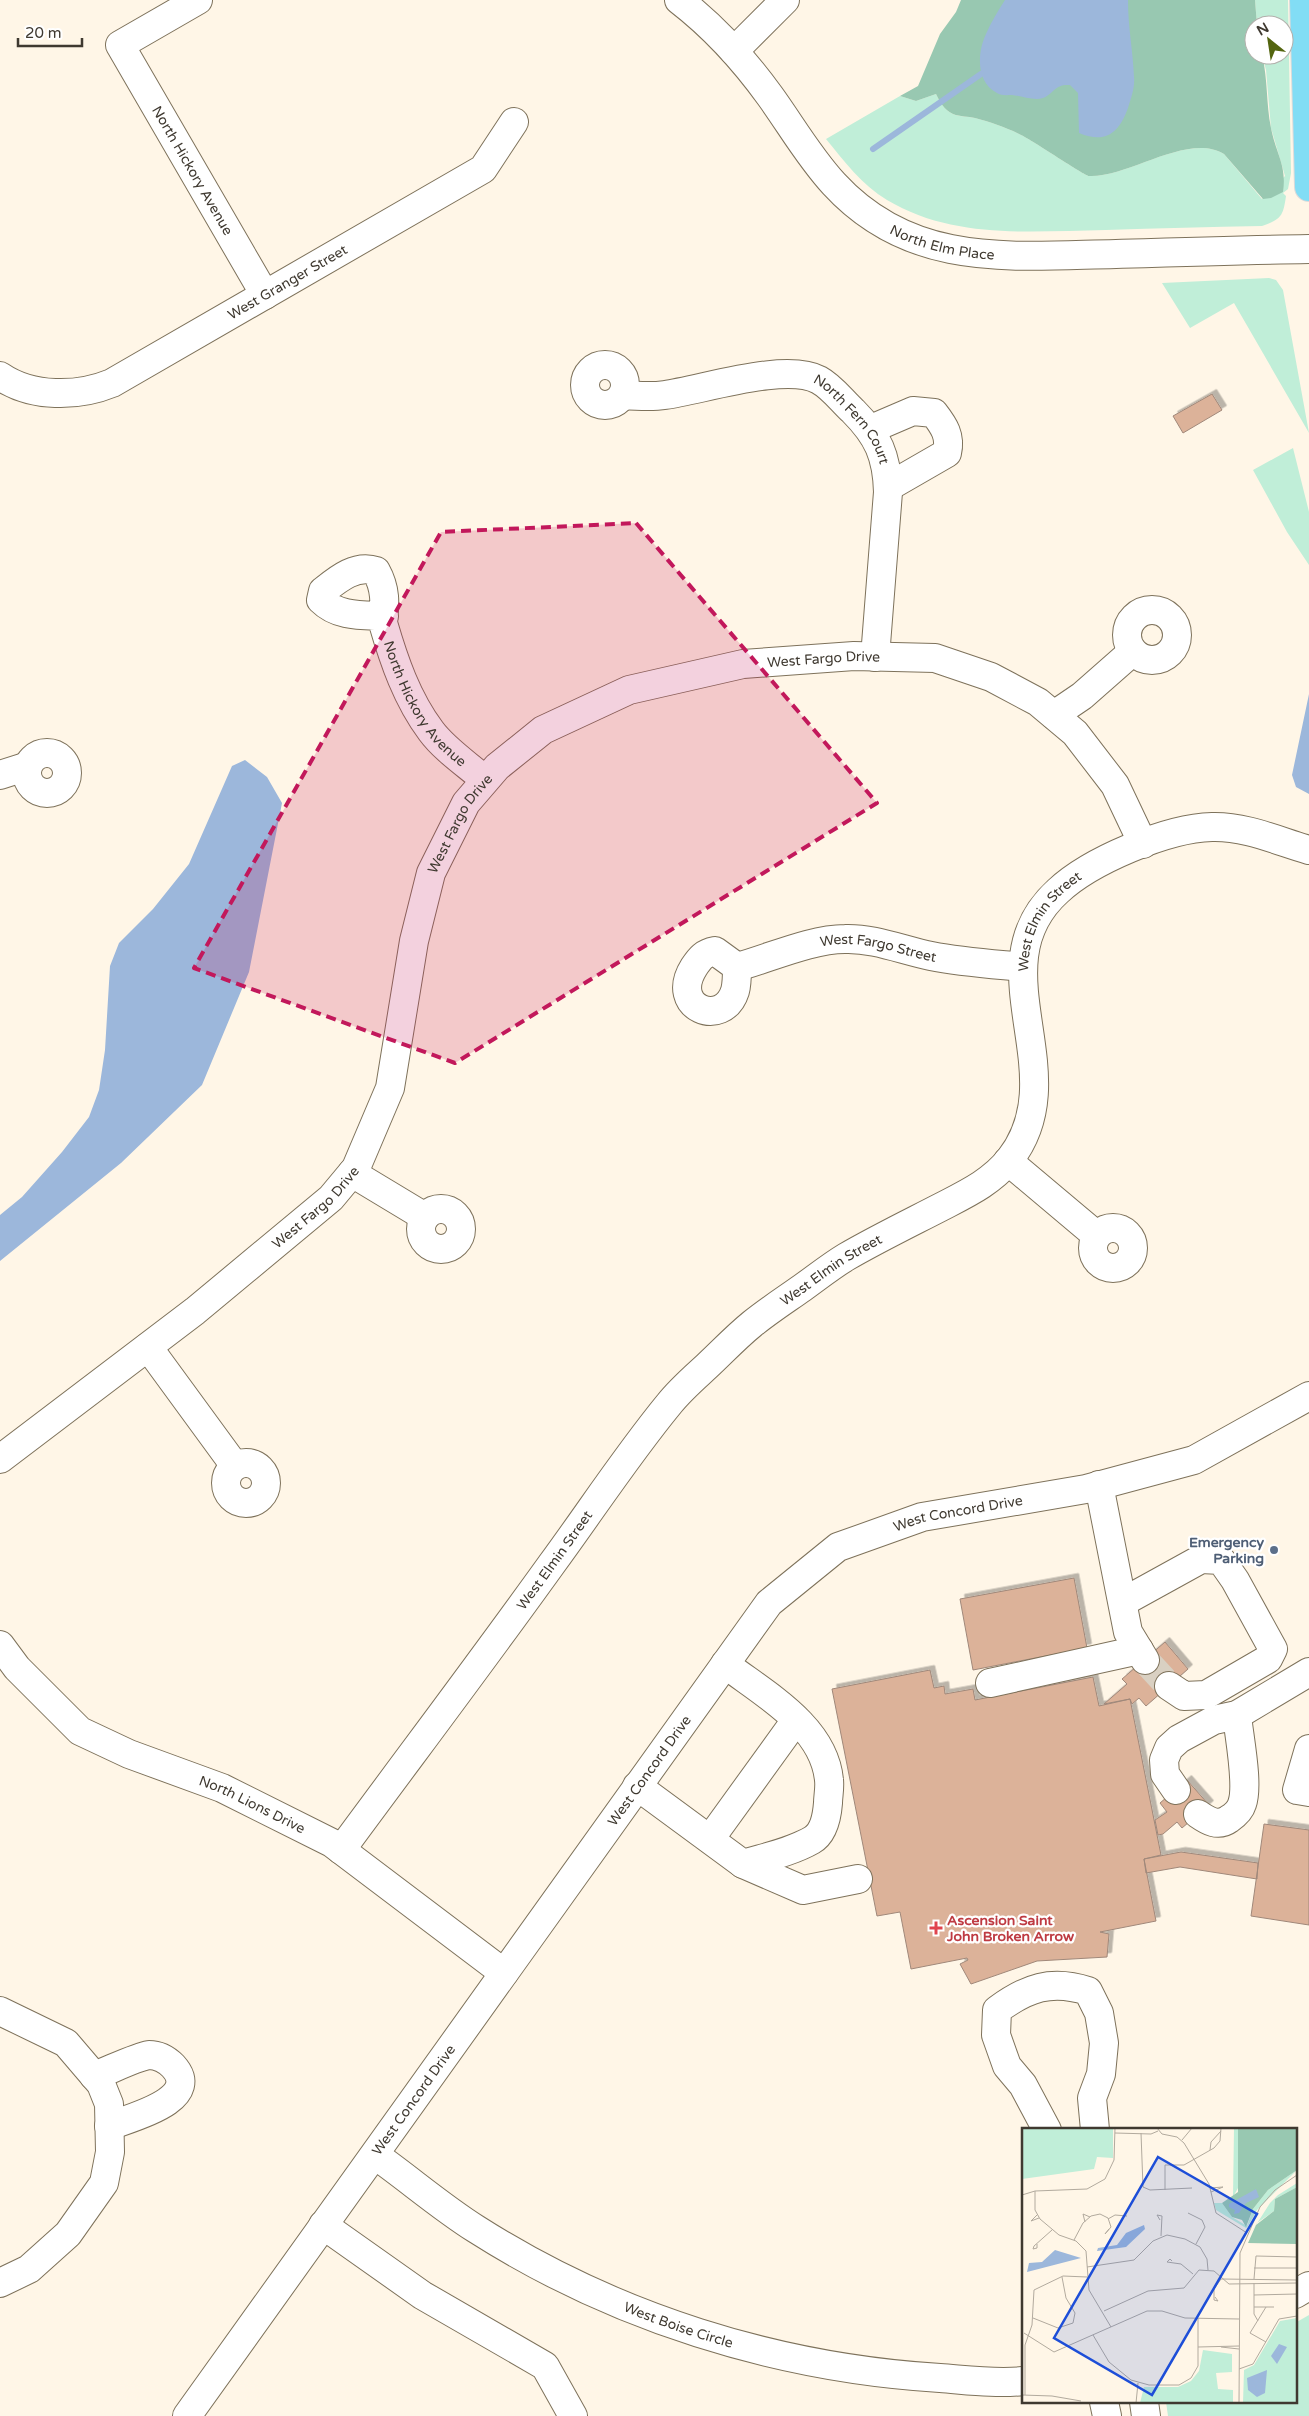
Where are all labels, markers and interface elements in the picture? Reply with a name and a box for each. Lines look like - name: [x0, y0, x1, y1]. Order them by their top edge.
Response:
- scale bar: [18, 15, 81, 47]
- north arrow: [1244, 15, 1294, 65]
- text: N: [1254, 19, 1272, 39]
- text: 20 m: [25, 24, 62, 42]
- street label: North Hickory Avenue: [149, 103, 237, 238]
- street label: North Elm Place: [887, 221, 995, 263]
- street label: West Granger Street: [224, 240, 351, 323]
- street label: North Fern Court: [811, 370, 893, 466]
- street label: North Hickory Avenue: [380, 639, 470, 770]
- street label: West Fargo Drive: [767, 647, 880, 671]
- street label: West Fargo Drive: [424, 770, 496, 876]
- street label: West Elmin Street: [1014, 867, 1085, 972]
- street label: West Fargo Street: [819, 930, 939, 966]
- street label: West Fargo Drive: [268, 1163, 363, 1252]
- street label: West Elmin Street: [777, 1230, 885, 1309]
- street label: West Concord Drive: [891, 1491, 1024, 1535]
- street label: West Elmin Street: [513, 1507, 596, 1613]
- place label: Emergency Parking: [1189, 1534, 1264, 1567]
- marker: Emergency Parking: [1268, 1544, 1280, 1556]
- street label: West Concord Drive: [604, 1712, 694, 1829]
- street label: North Lions Drive: [197, 1772, 308, 1837]
- place label: Ascension Saint John Broken Arrow: [946, 1912, 1074, 1945]
- marker: Ascension Saint John Broken Arrow: [929, 1921, 943, 1935]
- street label: West Concord Drive: [368, 2041, 459, 2158]
- inset map: [1022, 2128, 1296, 2404]
- street label: West Boise Circle: [621, 2298, 735, 2351]

